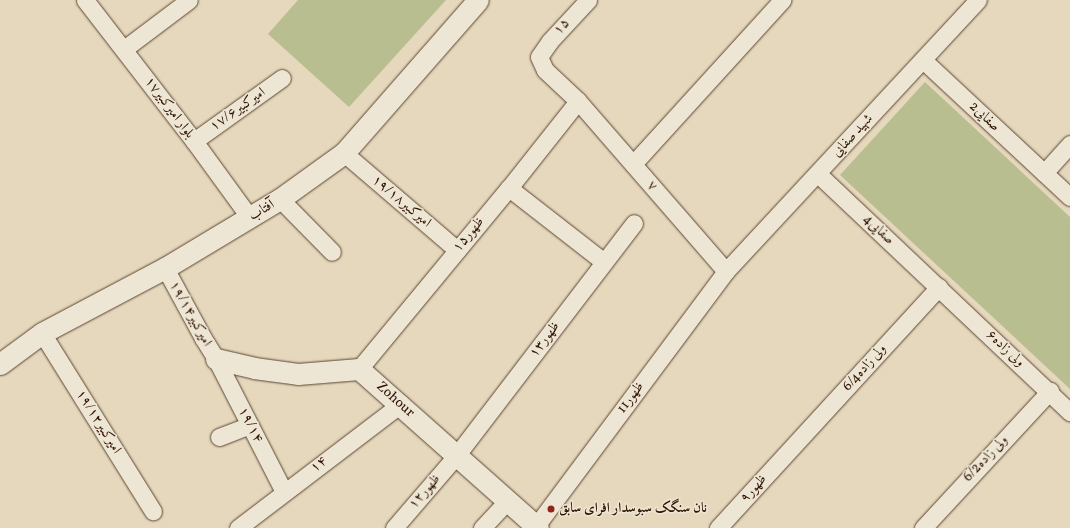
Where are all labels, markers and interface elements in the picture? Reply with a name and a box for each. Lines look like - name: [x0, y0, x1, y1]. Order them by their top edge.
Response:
- street label: ۱۵: [550, 15, 574, 39]
- street label: بلوار امیرکبیر۱۷: [140, 74, 198, 142]
- street label: امیرکبیر۱۷/۶: [207, 85, 269, 135]
- street label: 2صفایی: [965, 99, 1003, 135]
- street label: شهید صفایی: [829, 111, 877, 161]
- street label: امیرکبیر۱۹/۱۸: [368, 172, 434, 232]
- street label: ۷: [643, 177, 661, 195]
- street label: آفتاب: [246, 197, 278, 225]
- street label: 4صفایی: [859, 211, 897, 249]
- street label: ظهور۱۵: [450, 214, 488, 256]
- street label: امیرکبیر۱۹/۱۴: [165, 278, 215, 350]
- street label: ظهور۱۳: [526, 319, 564, 361]
- street label: ولی زاده۶: [982, 327, 1028, 371]
- street label: 6/4ولی زاده: [840, 341, 890, 395]
- street label: Zohour: [372, 378, 418, 422]
- street label: 11ظهور: [614, 379, 648, 417]
- street label: امیرکبیر۱۹/۱۲: [72, 387, 124, 457]
- street label: ۱۹/۱۴: [234, 404, 266, 446]
- street label: 6/2ولی زاده: [960, 432, 1012, 486]
- street label: ۱۴: [307, 453, 331, 477]
- street label: ظهور۱۲: [405, 471, 445, 513]
- street label: ظهور۹: [737, 471, 771, 507]
- place label: نان سنگک سبوسدار افرای سابق: [559, 501, 707, 517]
- marker: نان سنگک سبوسدار افرای سابق: [546, 504, 556, 514]

